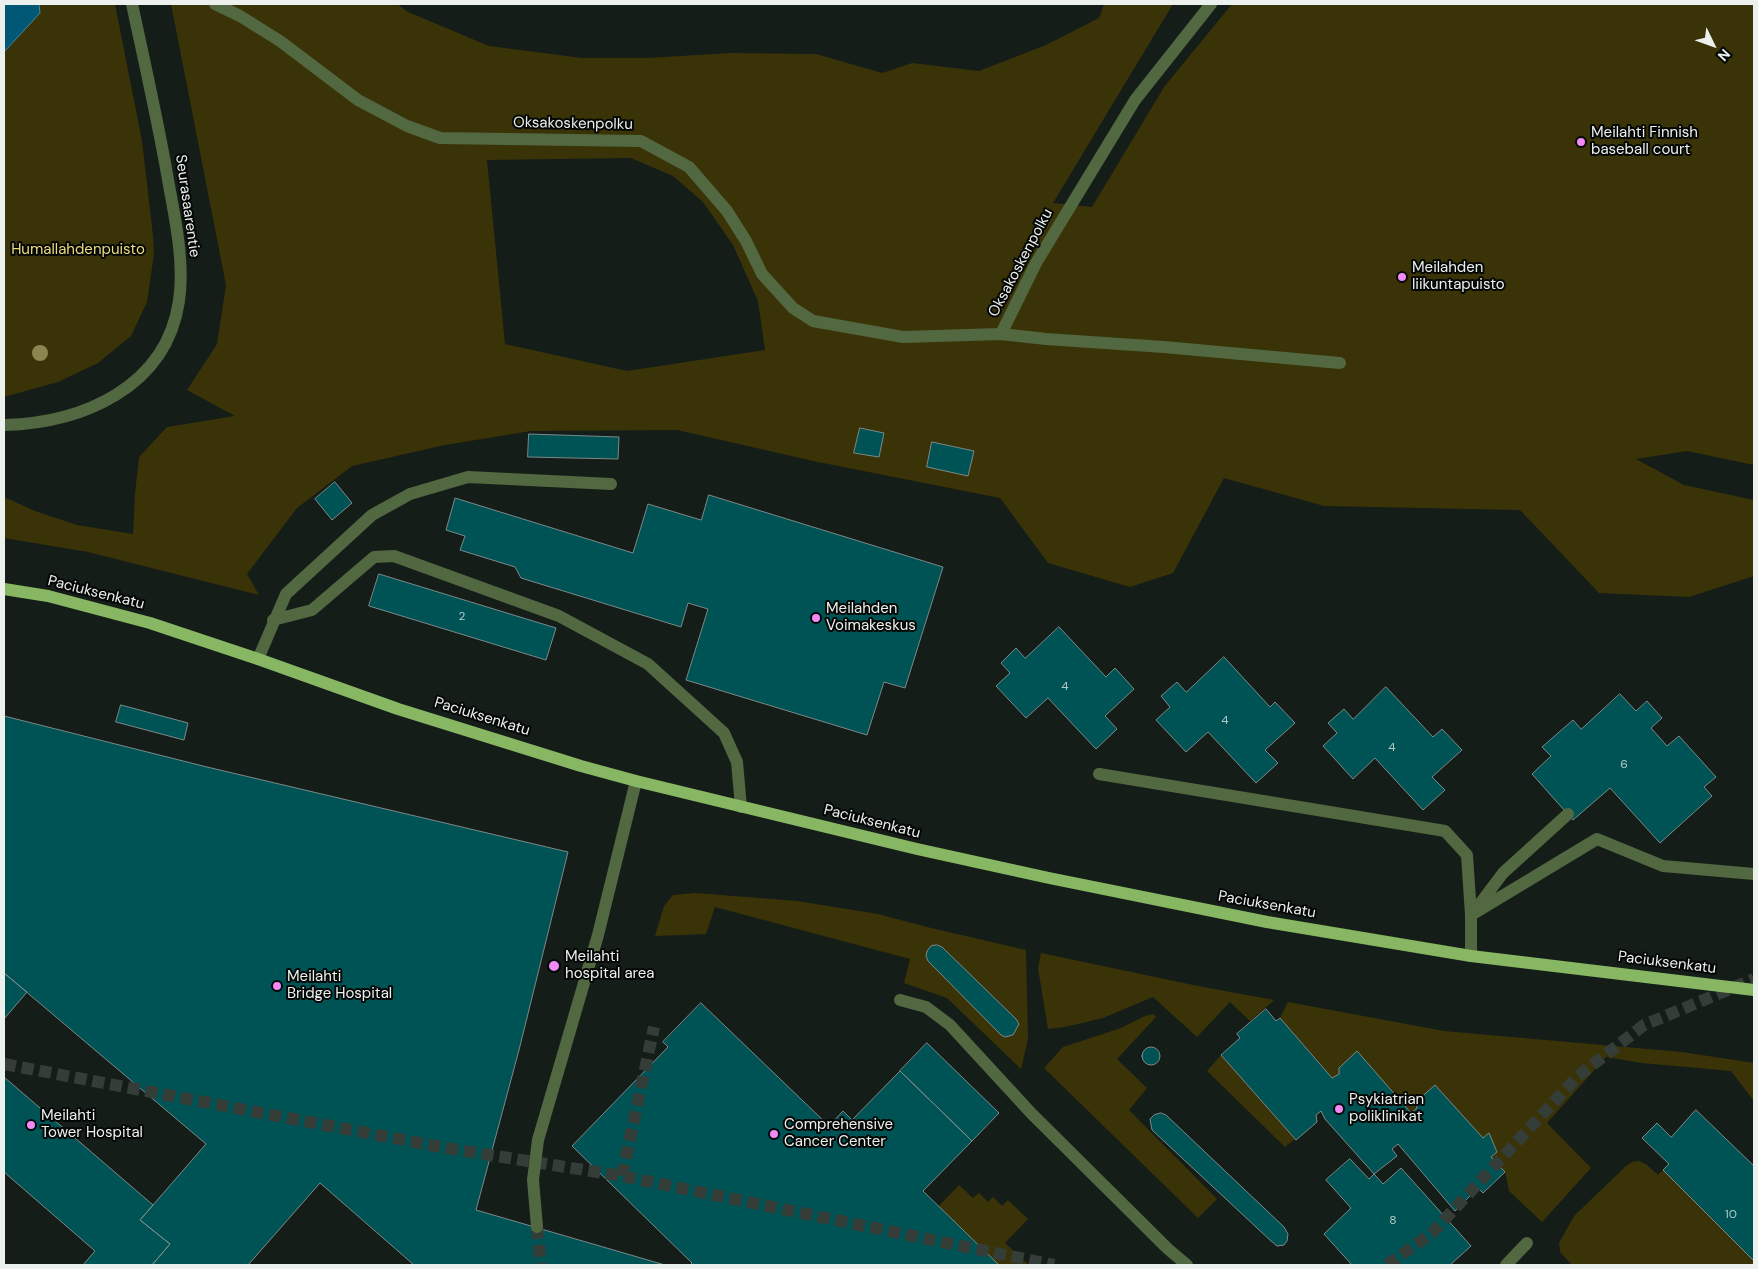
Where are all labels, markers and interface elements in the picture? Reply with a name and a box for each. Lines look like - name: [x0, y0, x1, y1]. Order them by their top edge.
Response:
- north arrow: [1688, 20, 1738, 70]
- text: N: [1714, 45, 1734, 65]
- street label: Oksakoskenpolku: [513, 114, 633, 134]
- place label: Meilahti Finnish baseball court: [1591, 124, 1698, 159]
- marker: Meilahti Finnish baseball court: [1575, 136, 1587, 148]
- street label: Seurasaarentie: [171, 153, 203, 259]
- street label: Oksakoskenpolku: [985, 206, 1057, 320]
- park label: Humallahdenpuisto: [11, 241, 145, 259]
- place label: Meilahden liikuntapuisto: [1412, 259, 1505, 294]
- marker: Meilahden liikuntapuisto: [1396, 271, 1408, 283]
- street label: Paciuksenkatu: [46, 572, 146, 614]
- place label: Meilahden Voimakeskus: [826, 600, 916, 635]
- house number: 2: [459, 610, 465, 624]
- marker: Meilahden Voimakeskus: [810, 612, 822, 624]
- house number: 4: [1061, 680, 1069, 694]
- street label: Paciuksenkatu: [432, 694, 532, 740]
- house number: 4: [1221, 714, 1229, 728]
- house number: 4: [1388, 741, 1396, 755]
- house number: 6: [1620, 758, 1628, 772]
- street label: Paciuksenkatu: [822, 801, 922, 843]
- street label: Paciuksenkatu: [1217, 888, 1317, 922]
- place label: Meilahti hospital area: [565, 948, 655, 983]
- street label: Paciuksenkatu: [1617, 948, 1717, 978]
- marker: Meilahti hospital area: [547, 959, 561, 973]
- place label: Meilahti Bridge Hospital: [287, 968, 392, 1003]
- marker: Meilahti Bridge Hospital: [271, 980, 283, 992]
- place label: Psykiatrian poliklinikat: [1349, 1091, 1424, 1126]
- marker: Psykiatrian poliklinikat: [1333, 1103, 1345, 1115]
- place label: Meilahti Tower Hospital: [41, 1107, 143, 1142]
- place label: Comprehensive Cancer Center: [784, 1116, 893, 1151]
- marker: Meilahti Tower Hospital: [25, 1119, 37, 1131]
- marker: Comprehensive Cancer Center: [768, 1128, 780, 1140]
- house number: 10: [1725, 1208, 1737, 1222]
- house number: 8: [1389, 1214, 1397, 1228]

